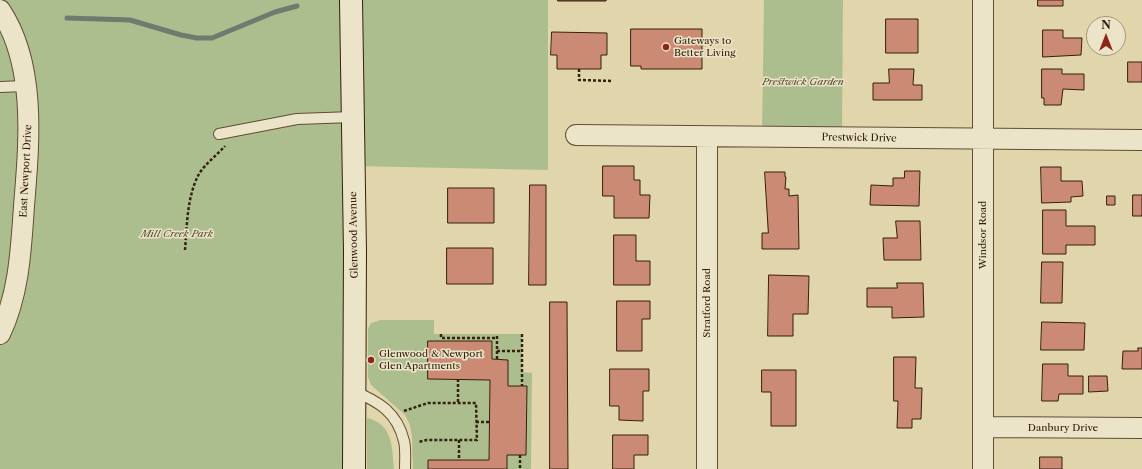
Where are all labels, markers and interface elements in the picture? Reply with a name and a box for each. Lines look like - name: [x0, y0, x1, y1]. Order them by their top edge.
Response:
- north arrow: [1086, 16, 1126, 56]
- text: N: [1101, 18, 1111, 32]
- place label: Gateways to Better Living: [674, 35, 736, 58]
- marker: Gateways to Better Living: [661, 42, 671, 52]
- park label: Prestwick Garden: [762, 76, 844, 88]
- street label: East Newport Drive: [18, 124, 34, 218]
- street label: Prestwick Drive: [821, 131, 897, 145]
- street label: Glenwood Avenue: [347, 191, 361, 279]
- street label: Windsor Road: [977, 201, 989, 269]
- park label: Mill Creek Park: [141, 228, 213, 240]
- street label: Stratford Road: [701, 268, 713, 338]
- place label: Glenwood & Newport Glen Apartments: [379, 348, 483, 372]
- marker: Glenwood & Newport Glen Apartments: [366, 355, 376, 365]
- street label: Danbury Drive: [1028, 422, 1098, 434]

